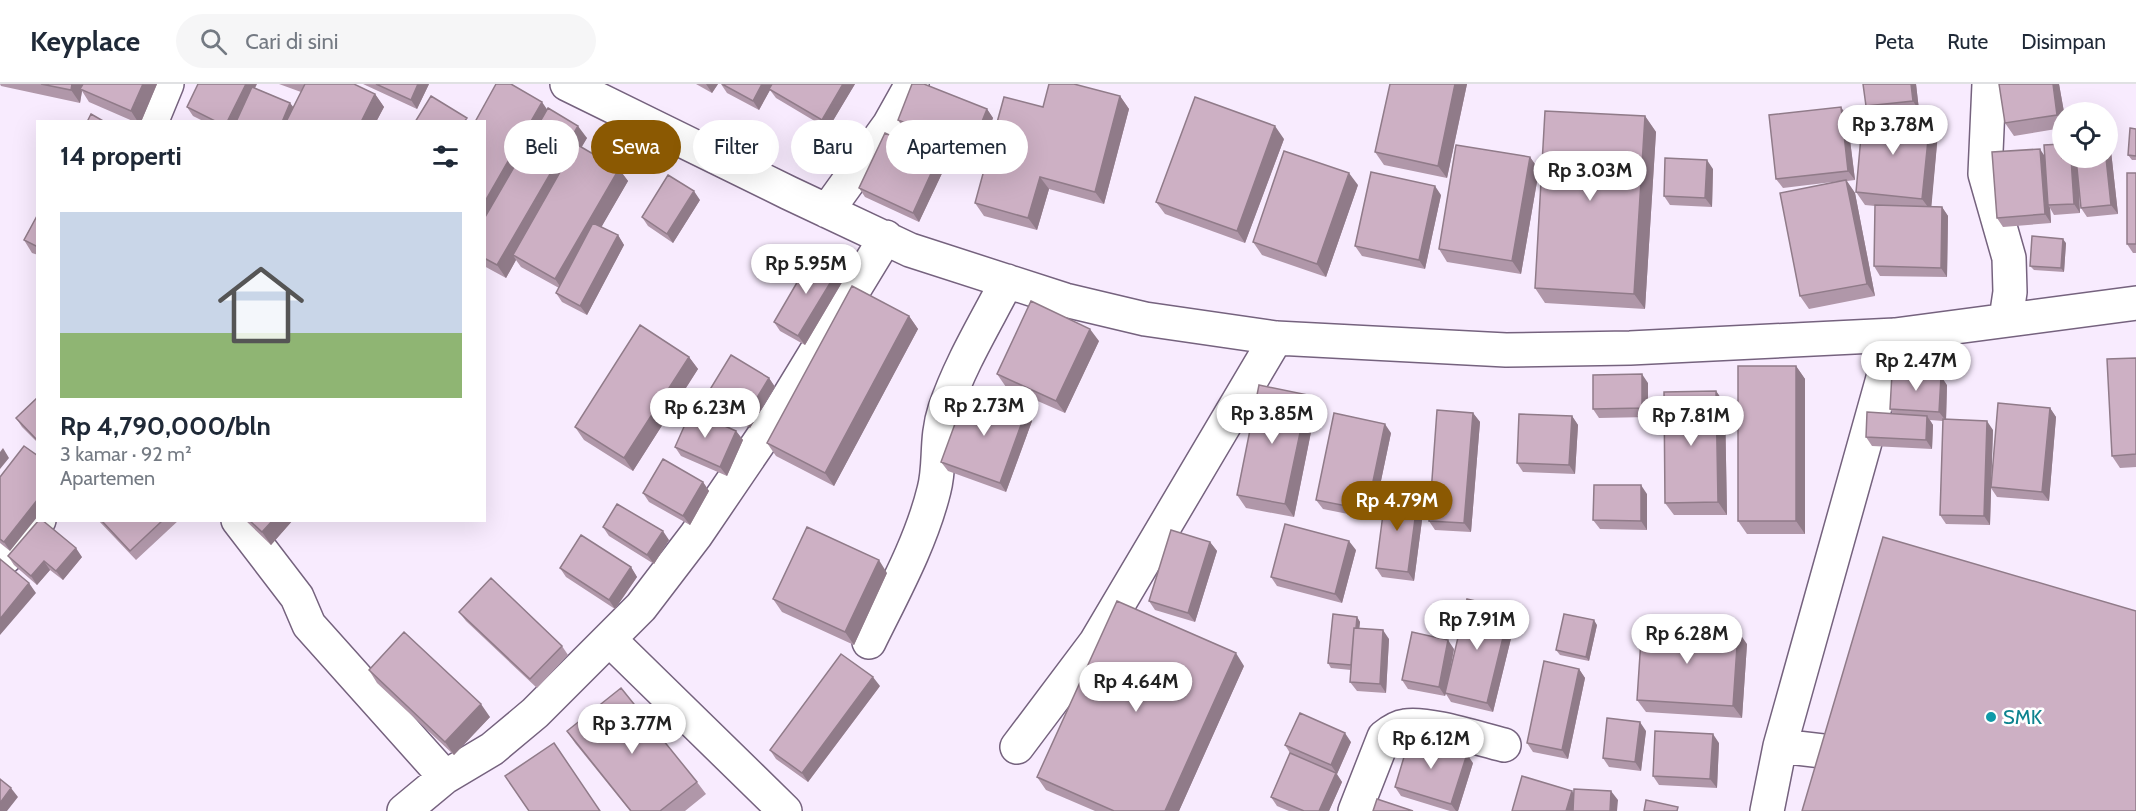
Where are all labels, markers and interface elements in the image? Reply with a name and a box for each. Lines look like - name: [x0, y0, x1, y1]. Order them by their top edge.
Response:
- search box: [176, 14, 596, 68]
- text: Keyplace: [30, 24, 140, 58]
- icon: search: [197, 25, 230, 58]
- text: Cari di sini: [245, 28, 338, 55]
- text: Peta: [1875, 29, 1914, 54]
- text: Rute: [1947, 29, 1988, 54]
- text: Disimpan: [2021, 29, 2106, 54]
- map controls: [2052, 102, 2118, 168]
- button: locate: [2052, 102, 2118, 168]
- pin: Rp 3.78M: [1831, 105, 1955, 156]
- text: Rp 3.78M: [1852, 112, 1934, 136]
- chip: Beli: [504, 120, 579, 174]
- chip: Sewa: [591, 120, 681, 174]
- chip: Filter: [693, 120, 779, 174]
- chip: Baru: [791, 120, 874, 174]
- chip: Apartemen: [886, 120, 1028, 174]
- text: 14 properti: [60, 140, 182, 172]
- icon: filters: [429, 140, 462, 173]
- pin: Rp 3.03M: [1528, 151, 1652, 202]
- text: Rp 3.03M: [1548, 158, 1632, 182]
- pin: Rp 5.95M: [744, 244, 868, 295]
- icon: home: [207, 251, 315, 359]
- text: Rp 5.95M: [765, 251, 847, 275]
- pin: Rp 2.47M: [1854, 341, 1978, 392]
- text: Rp 2.47M: [1875, 348, 1957, 372]
- pin: Rp 2.73M: [922, 386, 1046, 437]
- pin: Rp 6.23M: [643, 388, 767, 439]
- text: Rp 2.73M: [944, 393, 1024, 417]
- pin: Rp 3.85M: [1210, 394, 1334, 445]
- text: Rp 6.23M: [664, 395, 746, 419]
- pin: Rp 7.81M: [1629, 396, 1753, 447]
- text: Rp 3.85M: [1231, 401, 1314, 425]
- text: Rp 7.81M: [1652, 403, 1730, 427]
- text: Rp 4,790,000/bln: [60, 410, 271, 442]
- text: 3 kamar · 92 m²: [60, 442, 192, 466]
- text: Apartemen: [60, 466, 155, 490]
- pin: Rp 4.79M: [1335, 481, 1459, 532]
- text: Rp 4.79M: [1355, 488, 1439, 512]
- pin: Rp 7.91M: [1415, 600, 1539, 651]
- text: Rp 7.91M: [1438, 607, 1516, 631]
- pin: Rp 6.28M: [1625, 614, 1749, 665]
- text: Rp 6.28M: [1645, 621, 1729, 645]
- pin: Rp 4.64M: [1074, 662, 1198, 713]
- text: Rp 4.64M: [1093, 669, 1179, 693]
- pin: Rp 3.77M: [570, 704, 694, 755]
- place label: SMK: [2003, 705, 2043, 729]
- marker: SMK: [1984, 710, 1998, 724]
- text: Rp 3.77M: [592, 711, 672, 735]
- pin: Rp 6.12M: [1369, 719, 1493, 770]
- text: Rp 6.12M: [1392, 726, 1470, 750]

